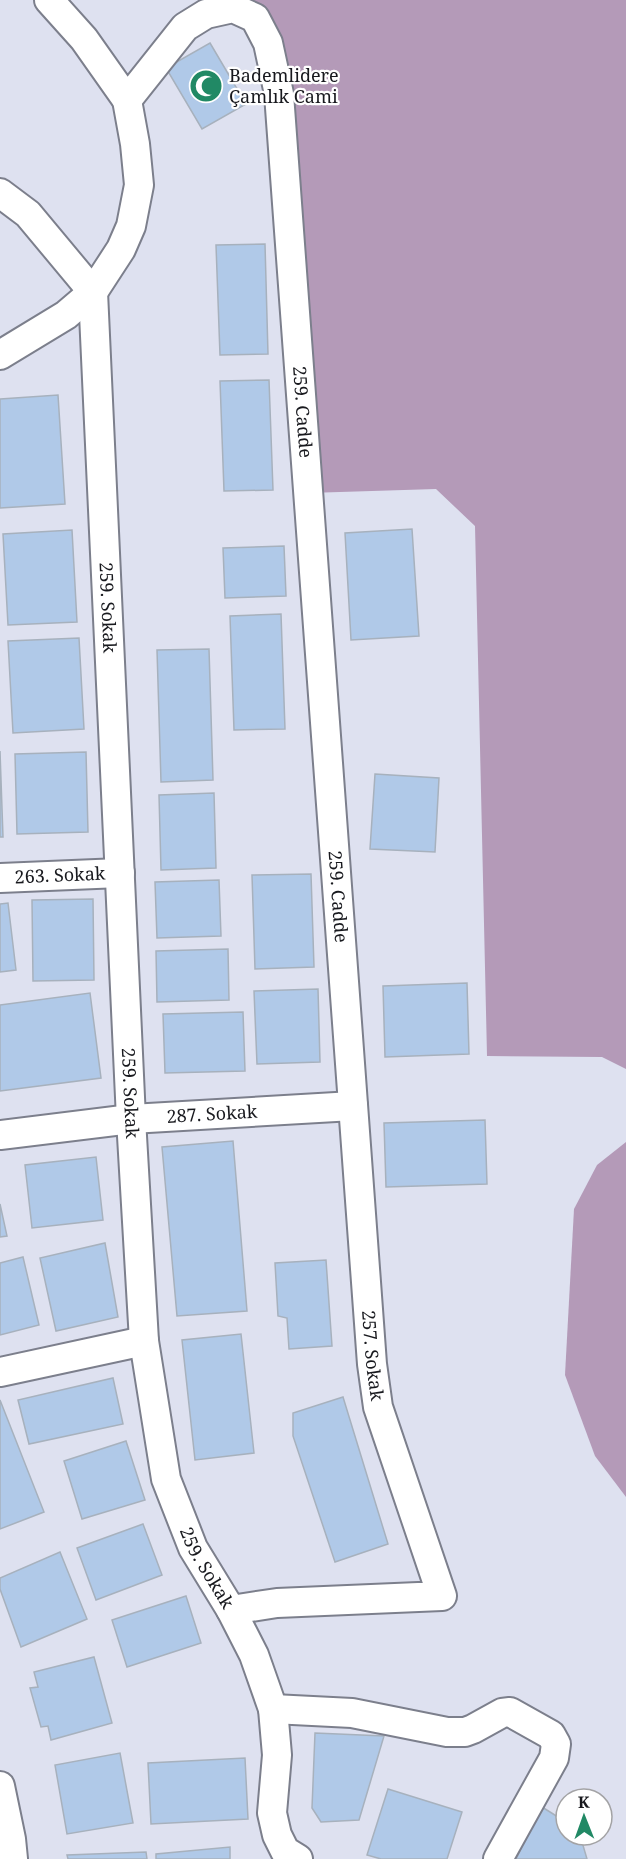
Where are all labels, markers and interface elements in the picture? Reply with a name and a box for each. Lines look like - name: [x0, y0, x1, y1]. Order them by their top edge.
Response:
- place label: Bademlidere Çamlık Cami: [229, 63, 339, 108]
- mosque icon: Bademlidere Çamlık Cami: [188, 68, 224, 104]
- street label: 259. Cadde: [288, 365, 319, 459]
- street label: 259. Sokak: [94, 562, 123, 654]
- street label: 259. Cadde: [323, 850, 354, 944]
- street label: 263. Sokak: [14, 861, 106, 888]
- street label: 259. Sokak: [117, 1047, 145, 1140]
- street label: 287. Sokak: [166, 1099, 258, 1128]
- street label: 257. Sokak: [357, 1309, 390, 1402]
- street label: 259. Sokak: [175, 1523, 241, 1613]
- north arrow: [554, 1787, 614, 1847]
- text: K: [578, 1791, 590, 1813]

